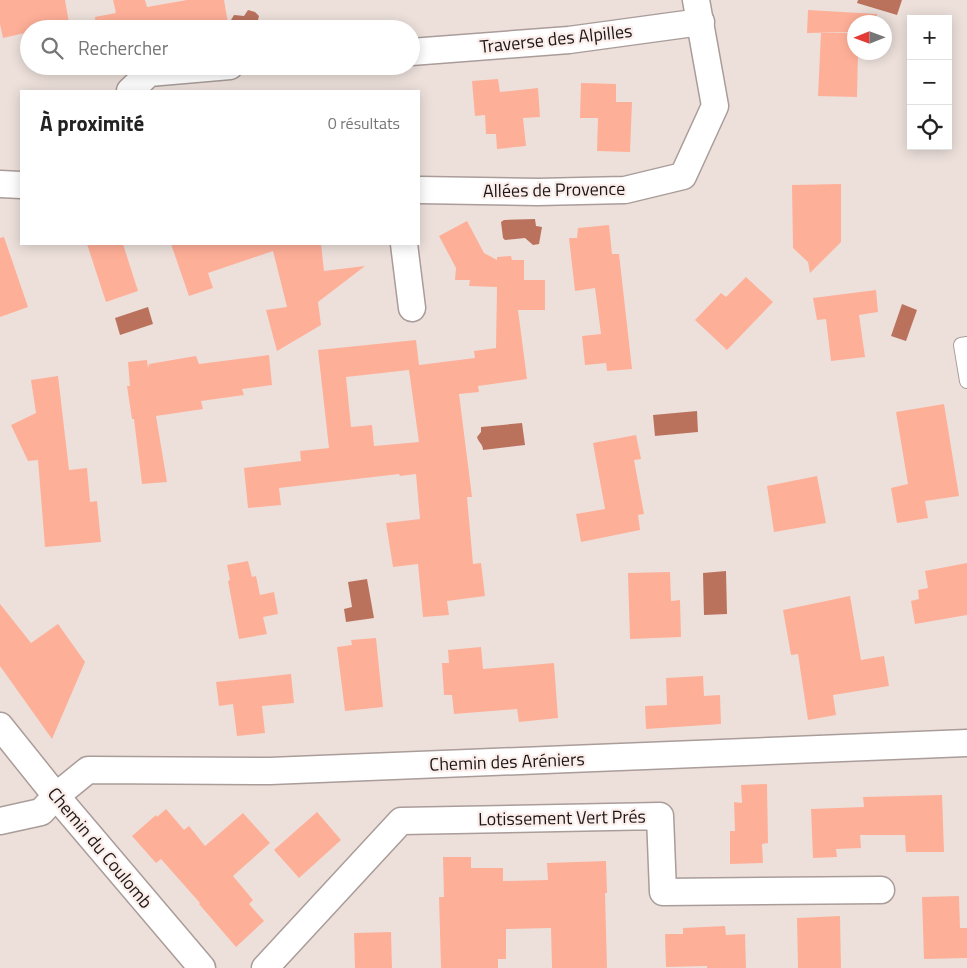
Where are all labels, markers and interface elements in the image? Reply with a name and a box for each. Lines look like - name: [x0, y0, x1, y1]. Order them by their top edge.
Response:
- north arrow: [847, 15, 892, 60]
- map controls: [907, 15, 952, 150]
- button: +: [907, 15, 952, 60]
- street label: Traverse des Alpilles: [478, 17, 634, 60]
- search box: [20, 20, 420, 75]
- text: Rechercher: [78, 33, 168, 62]
- icon: search: [38, 34, 66, 62]
- button: −: [907, 60, 952, 105]
- button: locate: [907, 105, 952, 150]
- text: À proximité: [40, 107, 144, 139]
- text: 0 résultats: [328, 111, 400, 135]
- street label: Allées de Provence: [483, 175, 625, 204]
- street label: Chemin des Aréniers: [429, 745, 585, 778]
- street label: Chemin du Coulomb: [41, 781, 159, 914]
- street label: Lotissement Vert Prés: [478, 803, 646, 832]

